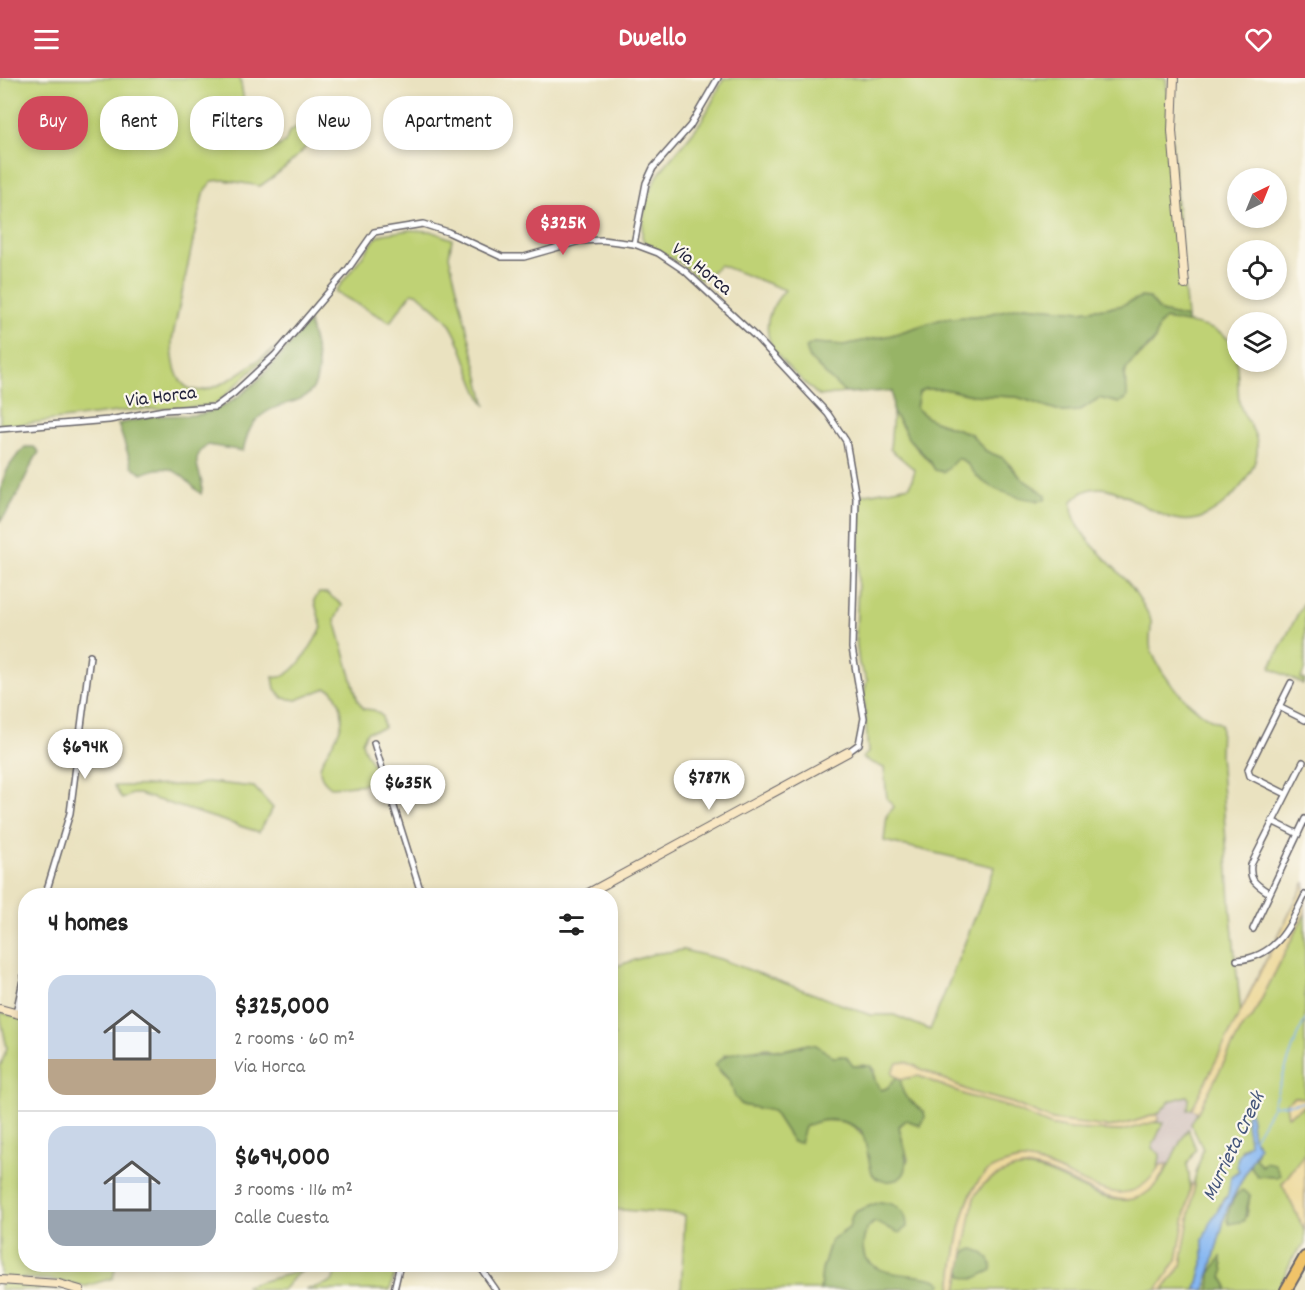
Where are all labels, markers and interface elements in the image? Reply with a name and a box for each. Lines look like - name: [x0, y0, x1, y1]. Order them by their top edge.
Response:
- text: Dwello: [618, 20, 687, 59]
- icon: menu: [30, 23, 63, 56]
- icon: heart: [1242, 23, 1275, 56]
- chip: Buy: [18, 96, 88, 150]
- chip: Rent: [100, 96, 178, 150]
- chip: Filters: [190, 96, 284, 150]
- chip: New: [296, 96, 371, 150]
- chip: Apartment: [383, 96, 513, 150]
- north arrow: [1227, 168, 1287, 228]
- map controls: [1227, 168, 1287, 372]
- pin: $325K: [521, 205, 605, 256]
- text: $325K: [540, 210, 586, 238]
- street label: Via Horca: [665, 237, 738, 304]
- button: locate: [1227, 240, 1287, 300]
- button: layers: [1227, 312, 1287, 372]
- street label: Via Horca: [124, 380, 199, 416]
- pin: $694K: [43, 729, 127, 780]
- text: $694K: [62, 734, 108, 762]
- pin: $787K: [667, 760, 751, 811]
- pin: $635K: [366, 765, 450, 816]
- text: $787K: [688, 765, 730, 793]
- text: $635K: [384, 770, 432, 798]
- text: 4 homes: [48, 906, 128, 943]
- icon: filters: [555, 908, 588, 941]
- text: $325,000: [234, 989, 330, 1026]
- icon: home: [96, 999, 168, 1071]
- text: 2 rooms · 60 m²: [234, 1026, 355, 1054]
- text: Via Horca: [234, 1054, 305, 1082]
- water label: Murrieta Creek: [1196, 1085, 1275, 1206]
- text: $694,000: [234, 1140, 330, 1177]
- icon: home: [96, 1150, 168, 1222]
- text: 3 rooms · 116 m²: [234, 1177, 353, 1205]
- text: Calle Cuesta: [234, 1205, 329, 1233]

